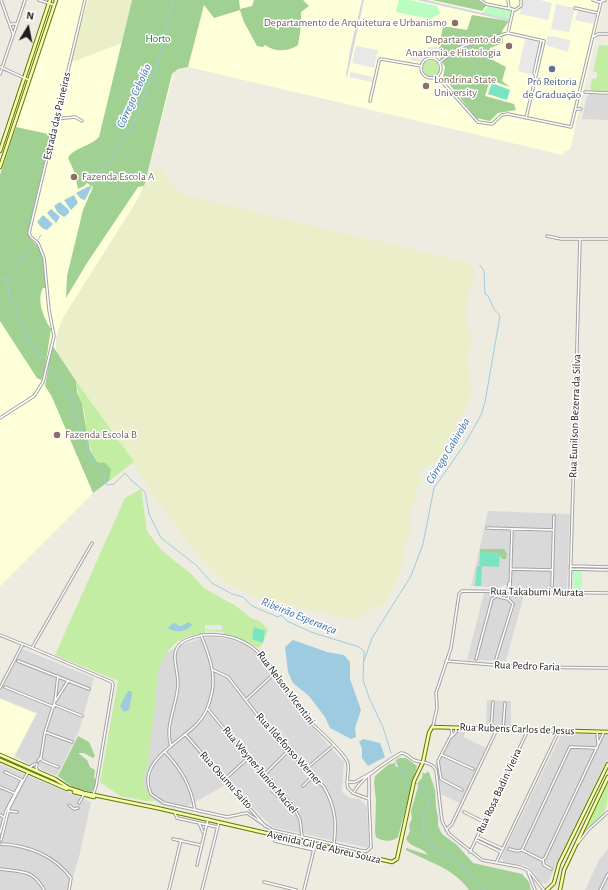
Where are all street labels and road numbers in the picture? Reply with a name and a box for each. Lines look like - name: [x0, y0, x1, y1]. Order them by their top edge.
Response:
- street label: Estrada das Paineiras: [40, 71, 74, 161]
- street label: Rua Eunilson Bezerra da Silva: [566, 354, 584, 478]
- street label: Rua Takabumi Murata: [490, 585, 584, 599]
- street label: Rua Nelson VIcentini: [254, 649, 318, 727]
- street label: Rua Pedro Faria: [494, 658, 560, 674]
- street label: Rua Ildefonso Werner: [253, 710, 325, 788]
- street label: Rua Rubens Carlos de Jesus: [459, 720, 575, 738]
- street label: Rua Weyner Junior Maciel: [220, 724, 300, 816]
- street label: Rua Rosa Badin Vieira: [473, 746, 525, 836]
- street label: Rua Osumu Saito: [197, 749, 255, 811]
- street label: Avenida Gil de Abreu Souza: [266, 827, 382, 867]

